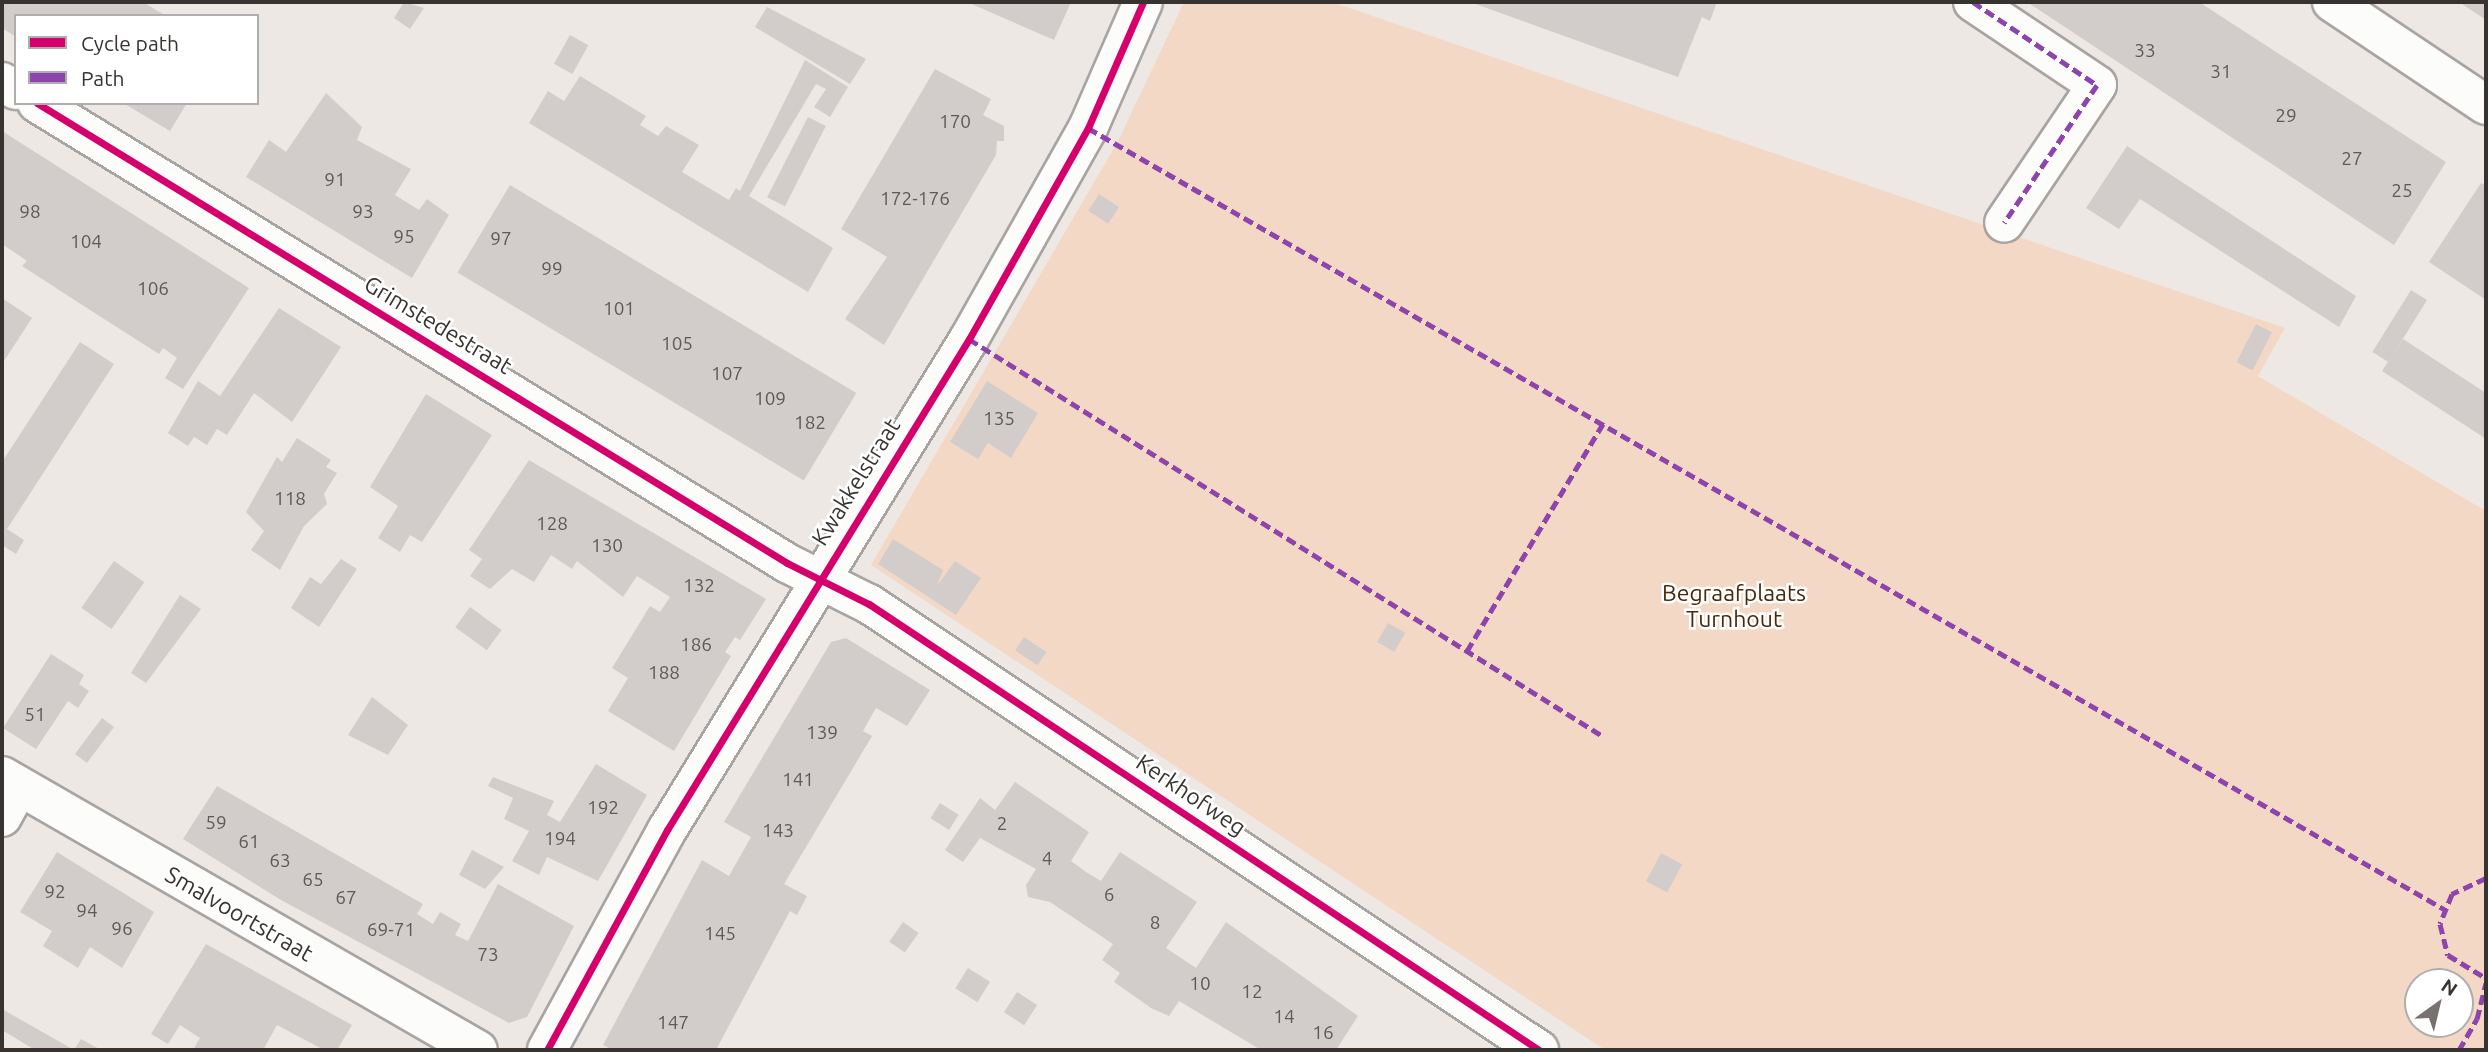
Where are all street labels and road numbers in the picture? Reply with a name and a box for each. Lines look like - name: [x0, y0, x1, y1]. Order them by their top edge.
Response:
- street label: Grimstedestraat: [359, 270, 517, 380]
- street label: Kwakkelstraat: [806, 413, 906, 551]
- street label: Kerkhofweg: [1131, 748, 1251, 842]
- street label: Smalvoortstraat: [160, 861, 318, 967]

